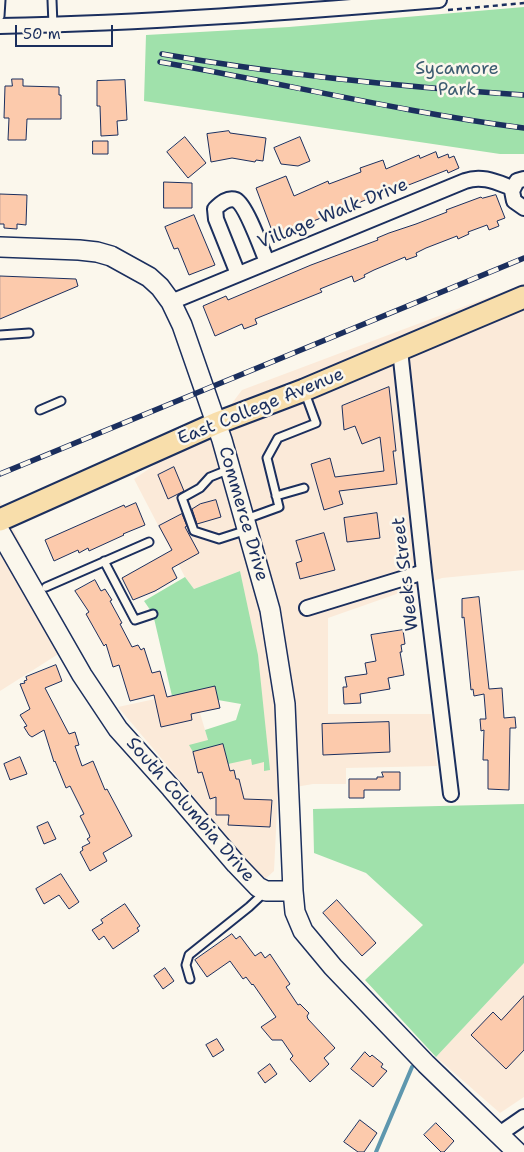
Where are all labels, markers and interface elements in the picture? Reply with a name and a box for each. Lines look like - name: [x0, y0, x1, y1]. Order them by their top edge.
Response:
- scale bar: [18, 15, 115, 47]
- text: 50 m: [23, 24, 61, 44]
- park label: Sycamore Park: [415, 58, 499, 100]
- street label: Village Walk Drive: [255, 174, 411, 254]
- street label: East College Avenue: [175, 364, 347, 450]
- street label: Commerce Drive: [213, 444, 273, 584]
- street label: Weeks Street: [388, 516, 424, 632]
- street label: South Columbia Drive: [121, 733, 259, 887]

